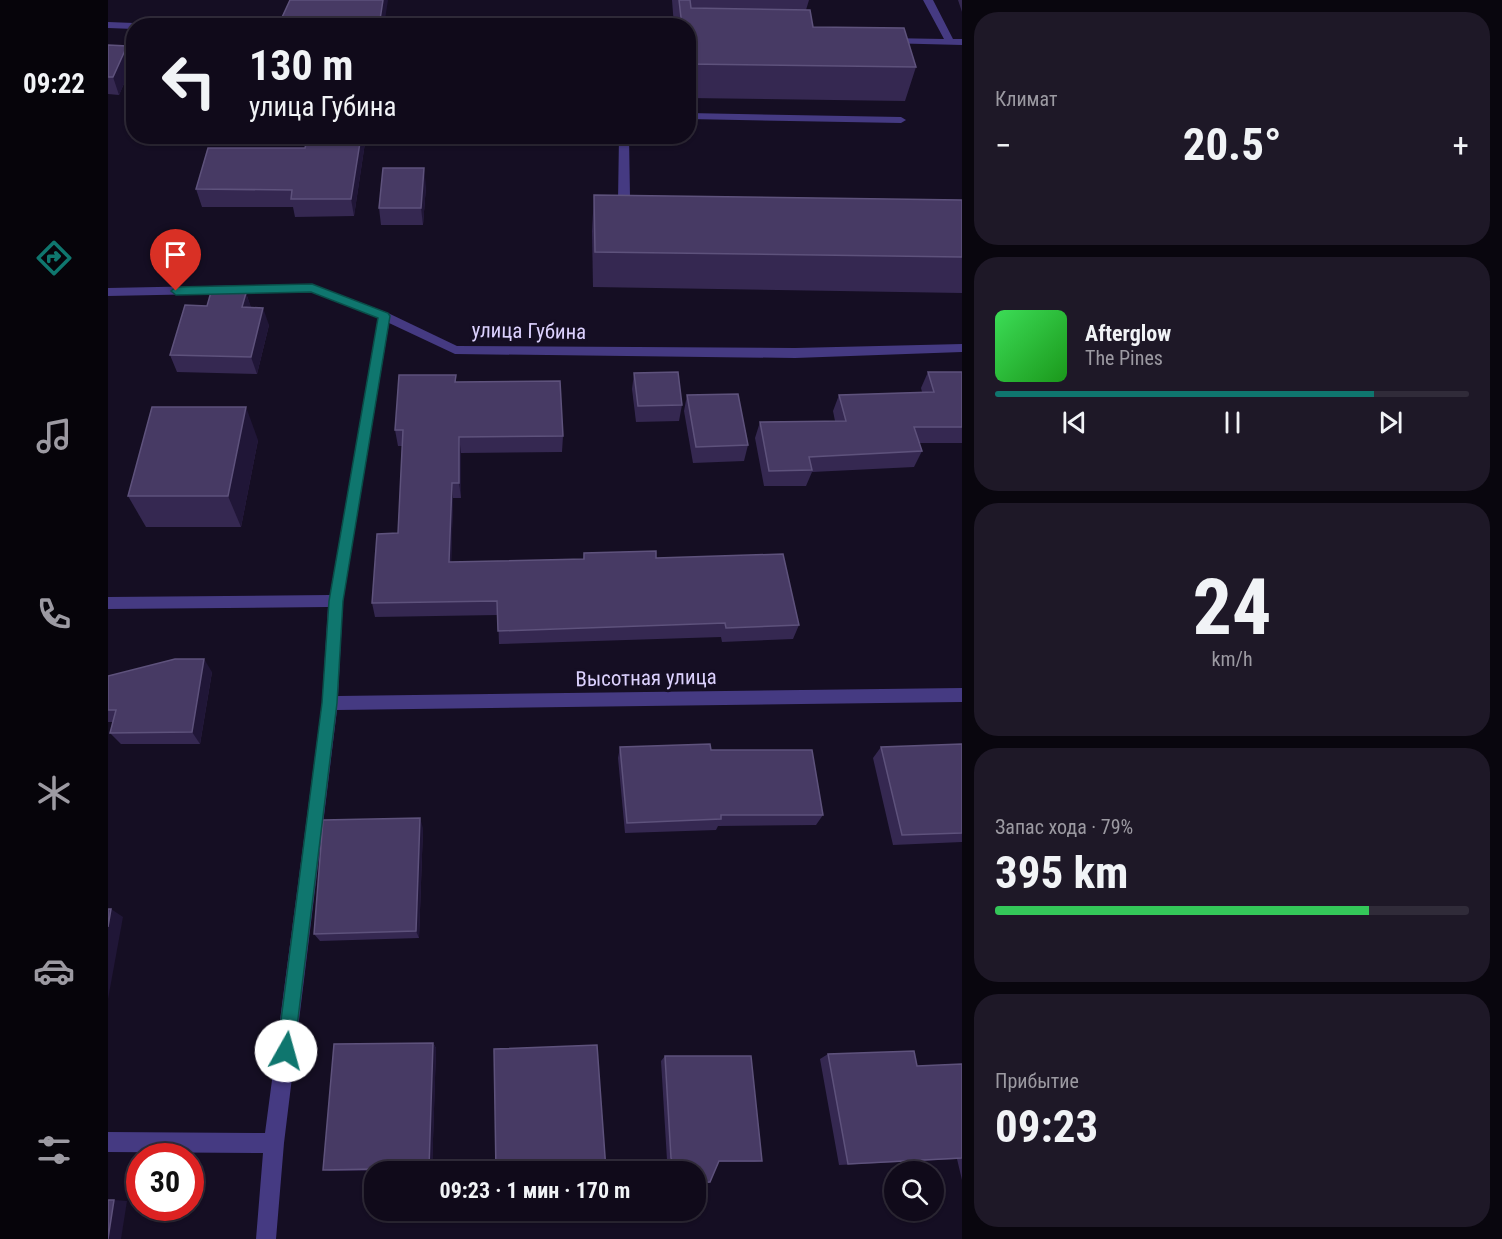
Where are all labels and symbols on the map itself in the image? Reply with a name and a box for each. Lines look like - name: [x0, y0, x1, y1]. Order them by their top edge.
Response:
- pin: [150, 229, 201, 291]
- street label: улица Губина: [471, 318, 587, 344]
- street label: Высотная улица: [575, 665, 717, 691]
- position arrow: [254, 1019, 318, 1083]
- speed limit sign: 30: [126, 1143, 204, 1221]

